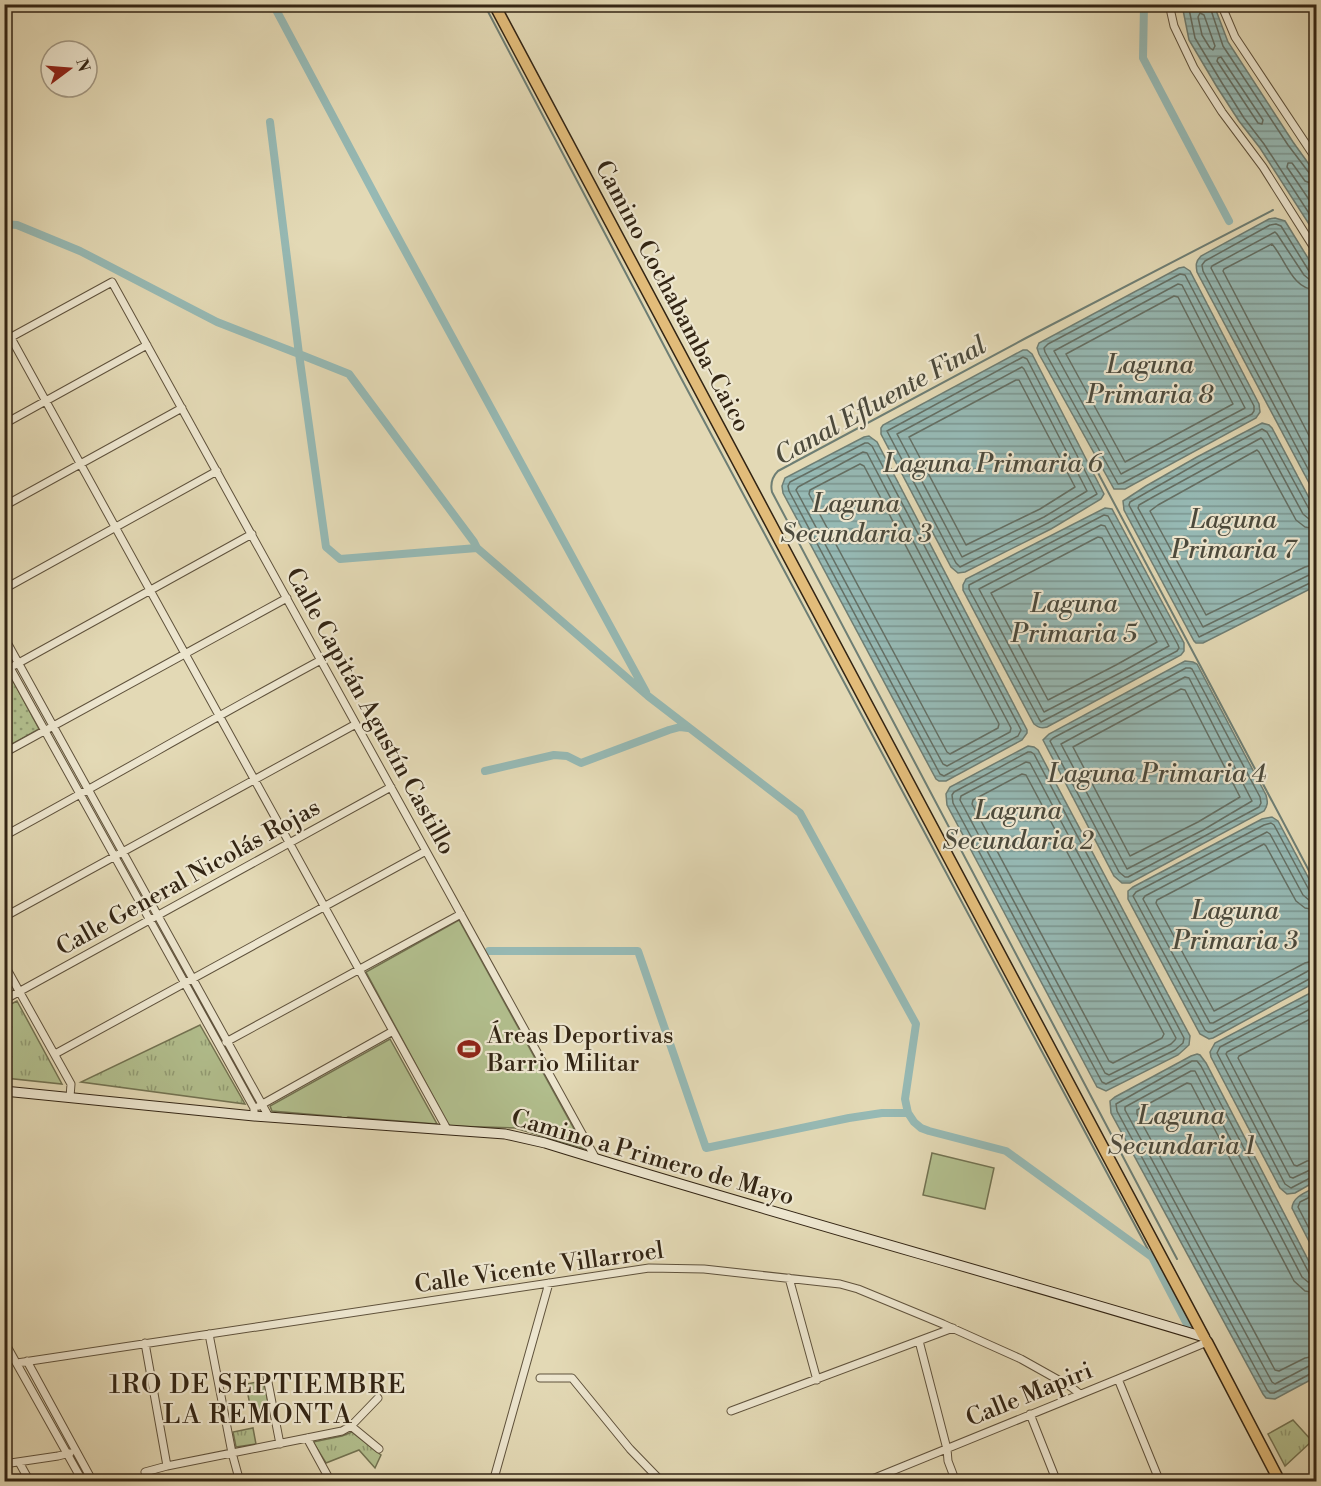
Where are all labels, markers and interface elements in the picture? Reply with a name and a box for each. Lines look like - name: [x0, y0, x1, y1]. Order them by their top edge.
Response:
- north arrow: [39, 39, 99, 99]
- text: N: [71, 56, 94, 74]
- street label: Camino Cochabamba-Caico: [588, 155, 757, 437]
- water label: Canal Efluente Final: [769, 329, 993, 472]
- water label: Laguna Primaria 8: [1086, 349, 1215, 411]
- water label: Laguna Primaria 6: [883, 448, 1103, 480]
- water label: Laguna Secundaria 3: [780, 488, 932, 550]
- water label: Laguna Primaria 7: [1170, 504, 1298, 566]
- street label: Calle Capitán Agustín Castillo: [279, 563, 462, 860]
- water label: Laguna Primaria 5: [1010, 588, 1138, 650]
- water label: Laguna Primaria 4: [1047, 758, 1267, 790]
- street label: Calle General Nicolás Rojas: [51, 793, 326, 963]
- water label: Laguna Secundaria 2: [943, 795, 1094, 857]
- water label: Laguna Primaria 3: [1171, 895, 1298, 957]
- place label: Áreas Deportivas Barrio Militar: [486, 1020, 673, 1079]
- sports icon: Áreas Deportivas Barrio Militar: [456, 1036, 482, 1062]
- water label: Laguna Secundaria 1: [1108, 1100, 1255, 1162]
- street label: Camino a Primero de Mayo: [508, 1103, 798, 1213]
- street label: Calle Vicente Villarroel: [413, 1236, 666, 1300]
- street label: Calle Mapiri: [962, 1356, 1097, 1434]
- district label: 1RO DE SEPTIEMBRE LA REMONTA: [109, 1369, 407, 1431]

